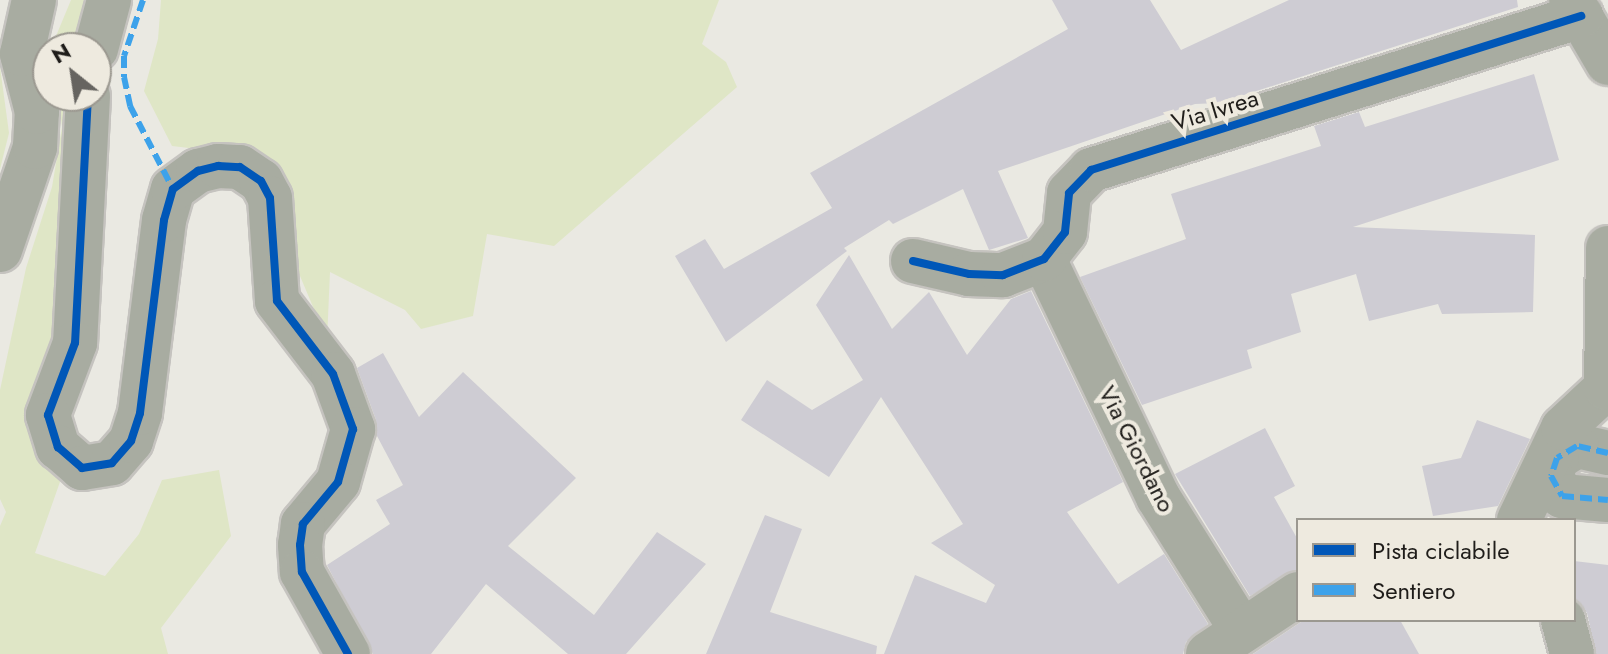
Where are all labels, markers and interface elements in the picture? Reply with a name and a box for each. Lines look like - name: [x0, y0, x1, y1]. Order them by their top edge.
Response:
- north arrow: [32, 32, 112, 112]
- text: N: [45, 35, 77, 71]
- street label: Via Ivrea: [1168, 83, 1262, 137]
- street label: Via Giordano: [1093, 381, 1181, 517]
- legend: [1296, 518, 1576, 622]
- text: Pista ciclabile: [1372, 533, 1510, 568]
- text: Sentiero: [1372, 573, 1455, 608]

